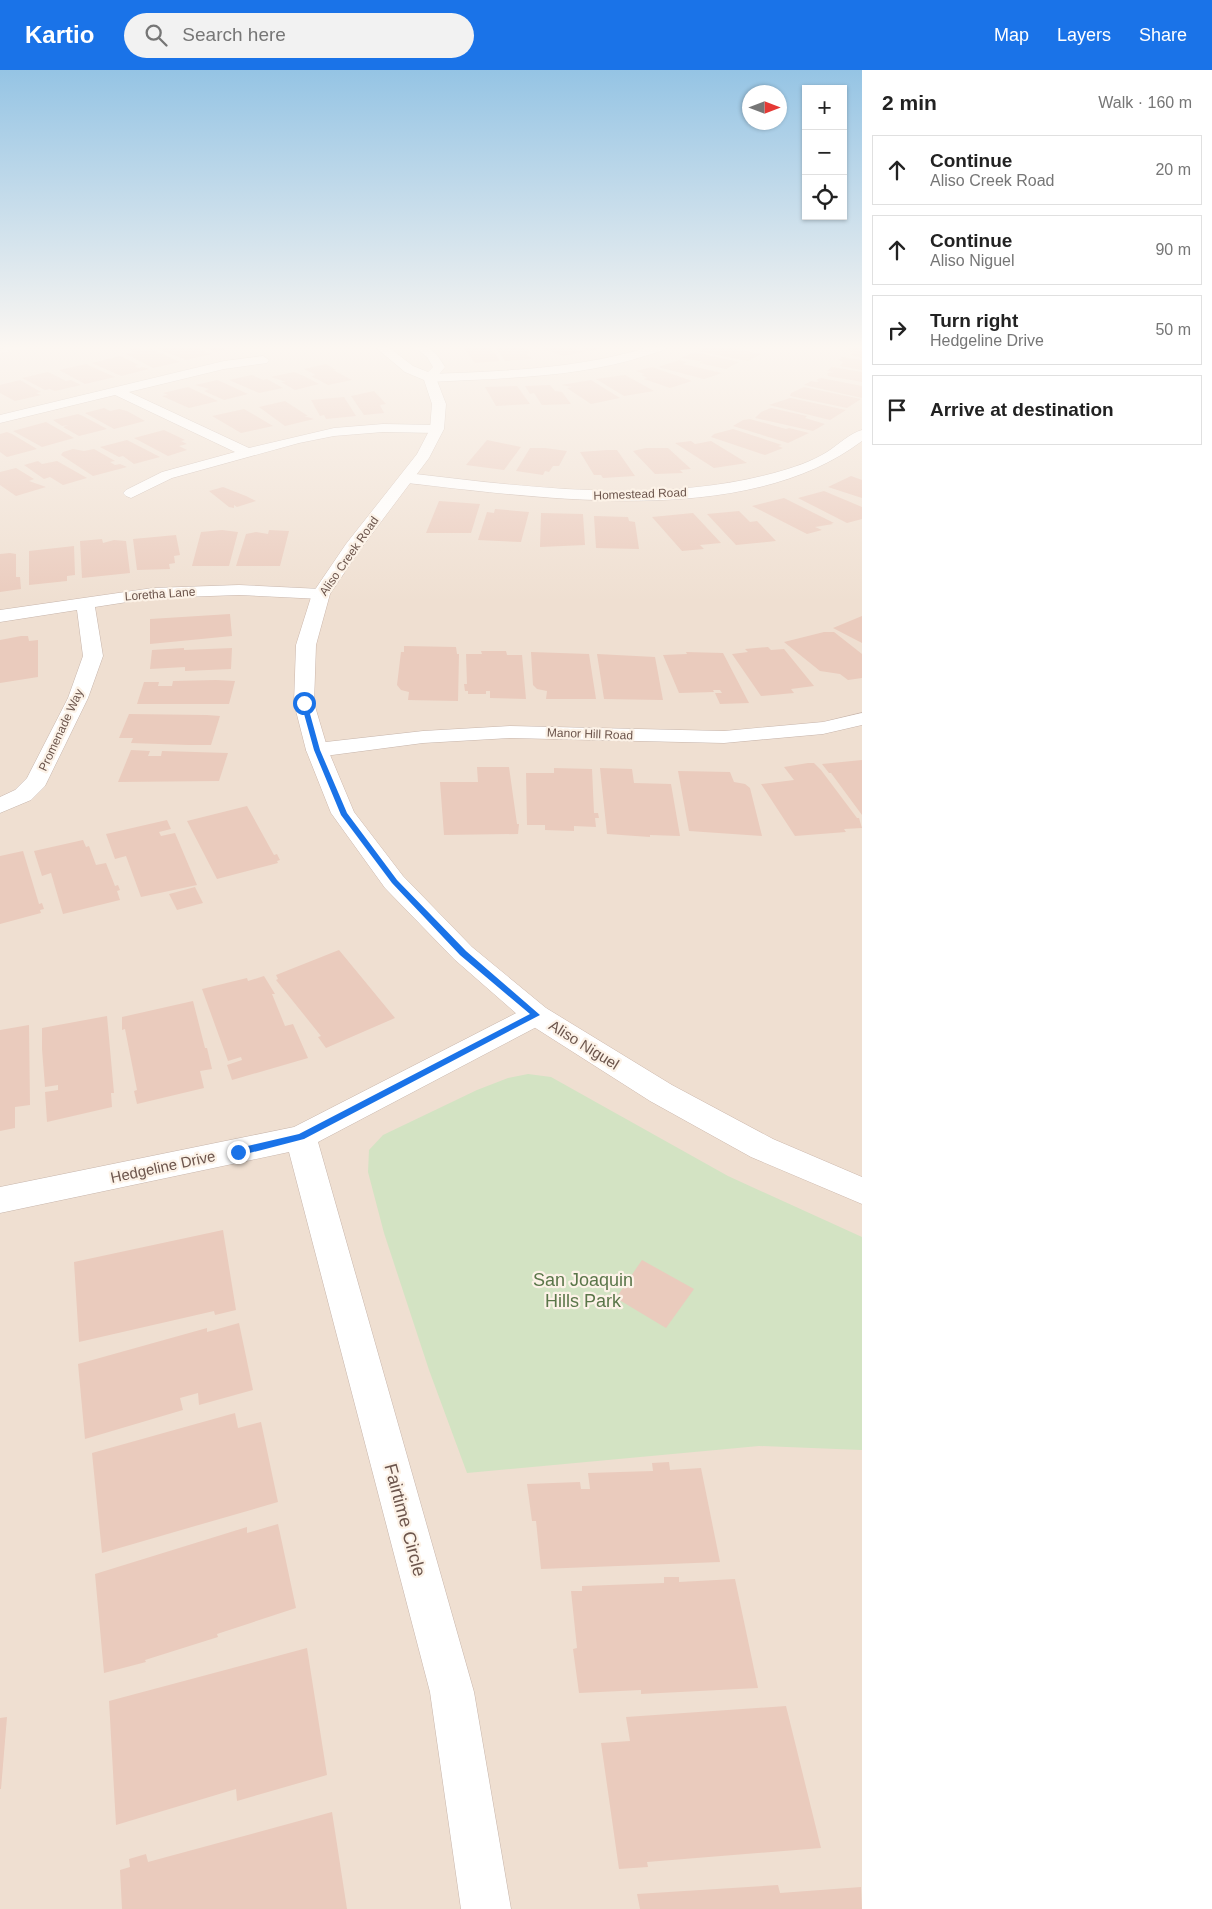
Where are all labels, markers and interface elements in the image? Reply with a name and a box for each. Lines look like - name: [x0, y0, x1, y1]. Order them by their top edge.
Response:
- search box: [124, 13, 474, 58]
- text: Kartio: [25, 21, 94, 48]
- icon: search: [142, 21, 170, 49]
- text: Search here: [182, 24, 286, 45]
- text: Map: [994, 25, 1029, 45]
- text: Layers: [1057, 25, 1111, 45]
- text: Share: [1139, 25, 1187, 45]
- north arrow: [742, 85, 787, 130]
- map controls: [802, 85, 847, 220]
- button: +: [802, 85, 847, 130]
- text: 2 min: [882, 91, 937, 114]
- text: Walk · 160 m: [1098, 94, 1192, 111]
- button: −: [802, 130, 847, 175]
- text: Continue: [930, 150, 1012, 171]
- icon: ahead: [883, 156, 911, 184]
- text: 20 m: [1155, 161, 1191, 178]
- text: Aliso Creek Road: [930, 172, 1055, 189]
- button: locate: [802, 175, 847, 220]
- text: Continue: [930, 230, 1012, 251]
- icon: ahead: [883, 236, 911, 264]
- text: 90 m: [1155, 241, 1191, 258]
- text: Aliso Niguel: [930, 252, 1014, 269]
- text: Turn right: [930, 310, 1018, 331]
- icon: right: [883, 316, 911, 344]
- text: 50 m: [1155, 321, 1191, 338]
- text: Hedgeline Drive: [930, 332, 1044, 349]
- icon: arrive: [883, 396, 911, 424]
- text: Arrive at destination: [930, 399, 1114, 420]
- street label: Homestead Road: [593, 485, 687, 503]
- street label: Aliso Creek Road: [316, 514, 382, 598]
- street label: Loretha Lane: [124, 585, 196, 603]
- street label: Promenade Way: [36, 687, 86, 773]
- route start: [293, 692, 316, 715]
- street label: Manor Hill Road: [547, 726, 633, 742]
- street label: Aliso Niguel: [546, 1016, 622, 1073]
- route end: [227, 1141, 250, 1164]
- street label: Hedgeline Drive: [109, 1147, 217, 1186]
- park label: San Joaquin Hills Park: [533, 1270, 633, 1311]
- street label: Fairtime Circle: [380, 1461, 430, 1579]

